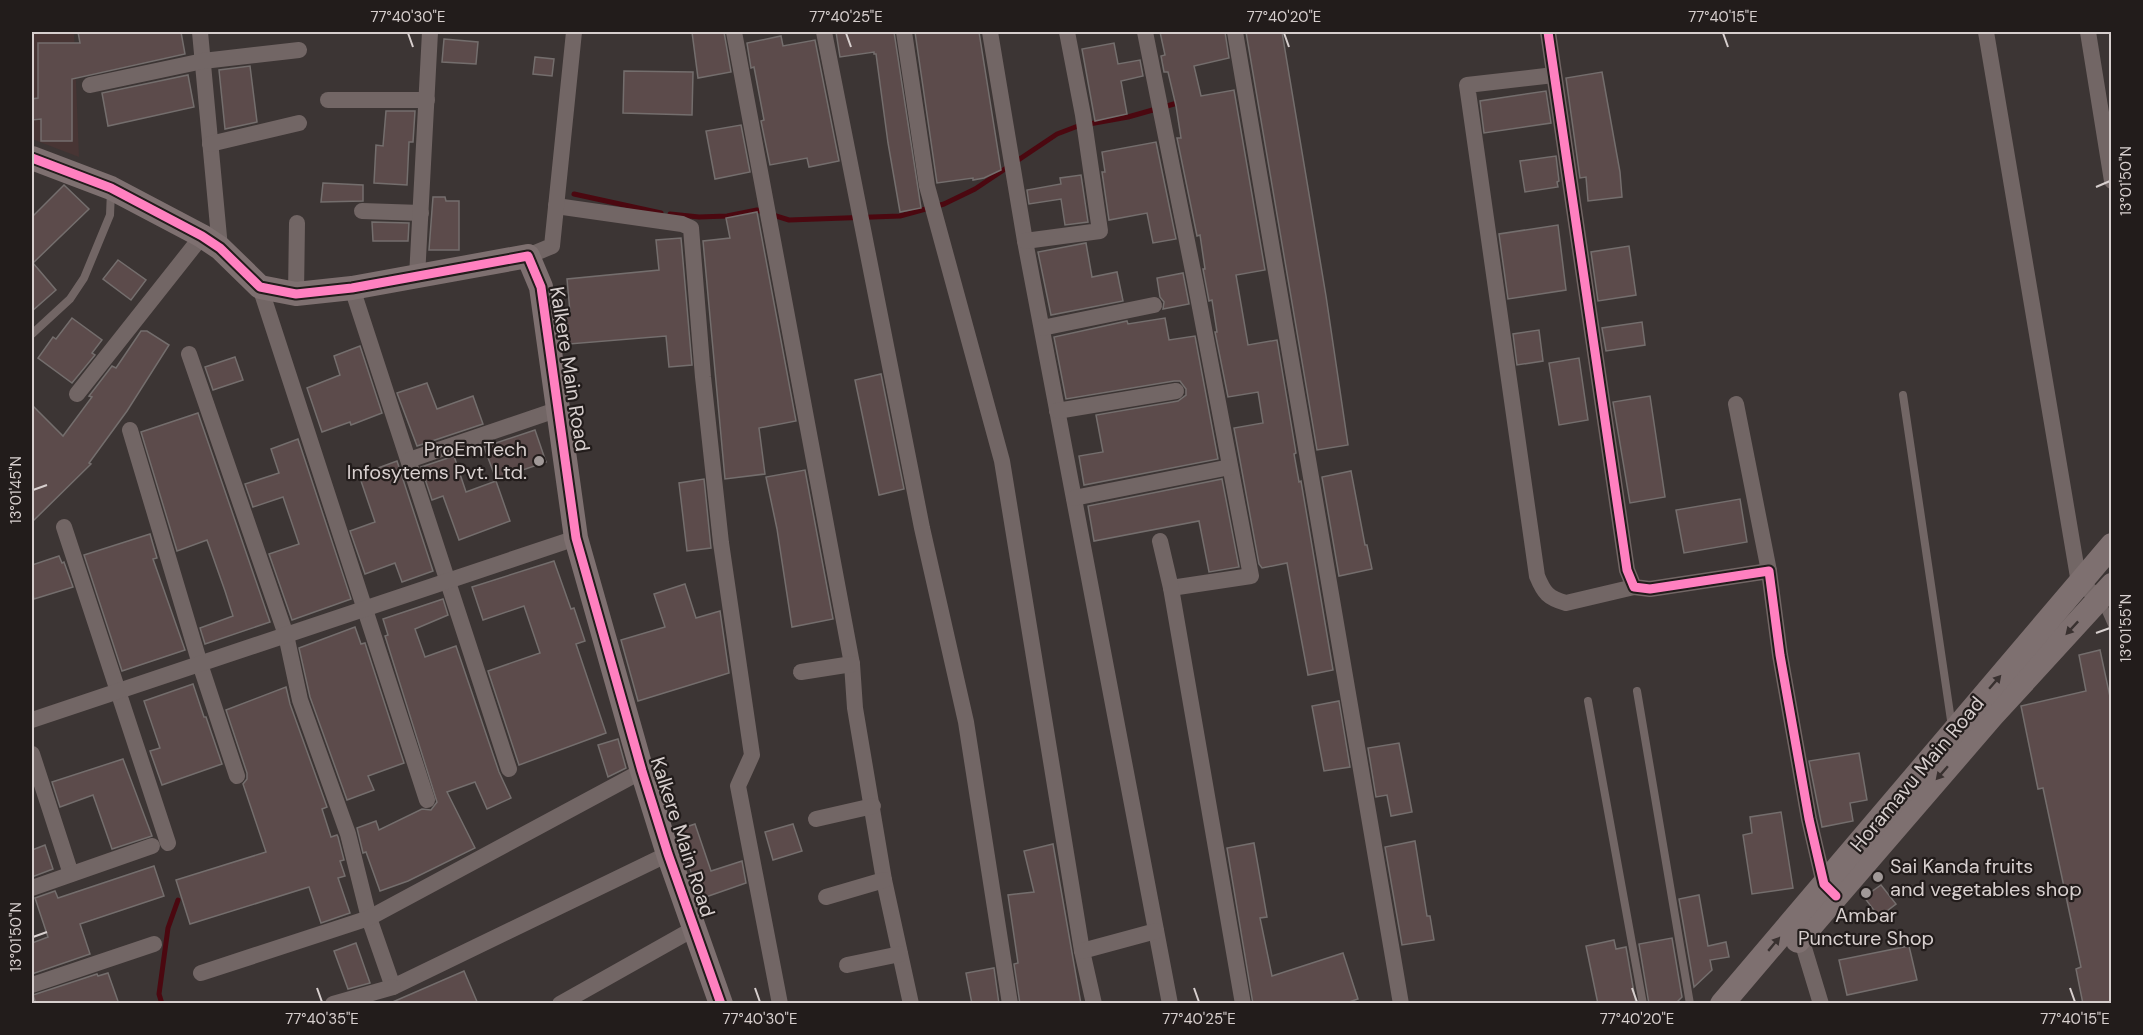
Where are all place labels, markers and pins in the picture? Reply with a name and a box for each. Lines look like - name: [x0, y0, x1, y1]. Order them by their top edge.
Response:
- place label: ProEmTech Infosytems Pvt. Ltd.: [347, 436, 527, 485]
- marker: ProEmTech Infosytems Pvt. Ltd.: [532, 454, 546, 468]
- place label: Sai Kanda fruits and vegetables shop: [1890, 853, 2082, 902]
- marker: Sai Kanda fruits and vegetables shop: [1871, 870, 1885, 884]
- marker: Ambar Puncture Shop: [1859, 886, 1873, 900]
- place label: Ambar Puncture Shop: [1798, 902, 1934, 951]

